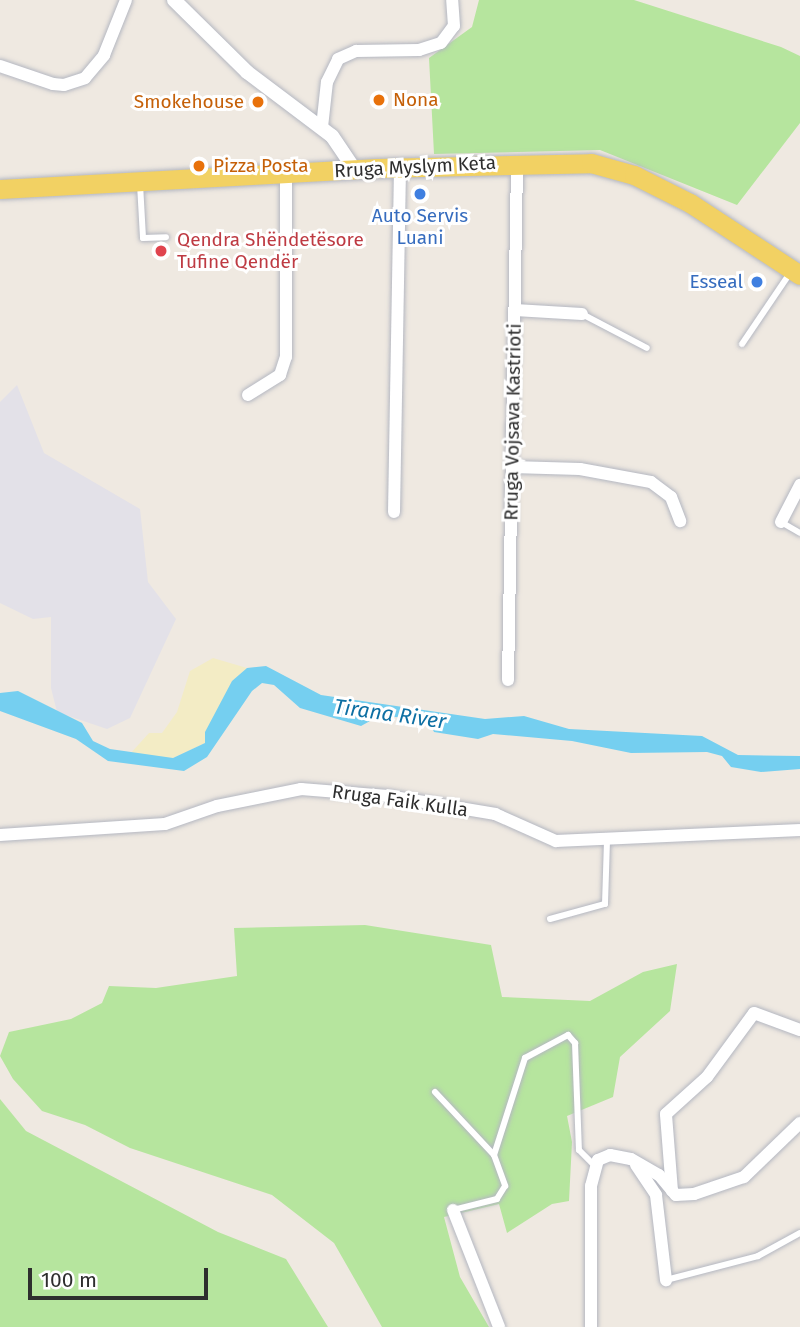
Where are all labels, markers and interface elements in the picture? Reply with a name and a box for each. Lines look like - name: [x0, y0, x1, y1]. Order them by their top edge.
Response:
- place label: Nona: [393, 89, 439, 111]
- place label: Smokehouse: [134, 91, 244, 113]
- marker: Nona: [371, 92, 387, 108]
- marker: Smokehouse: [250, 94, 266, 110]
- street label: Rruga Myslym Keta: [333, 151, 497, 183]
- place label: Pizza Posta: [213, 155, 309, 177]
- marker: Pizza Posta: [191, 158, 207, 174]
- marker: Auto Servis Luani: [412, 186, 428, 202]
- place label: Auto Servis Luani: [372, 205, 468, 249]
- place label: Qendra Shëndetësore Tufine Qendër: [177, 229, 364, 273]
- marker: Qendra Shëndetësore Tufine Qendër: [151, 241, 171, 261]
- place label: Esseal: [689, 271, 743, 293]
- marker: Esseal: [749, 274, 765, 290]
- street label: Rruga Vojsava Kastrioti: [500, 323, 526, 521]
- water label: Tirana River: [332, 694, 448, 734]
- street label: Rruga Faik Kulla: [331, 780, 469, 822]
- scale bar: [32, 1254, 212, 1298]
- text: 100 m: [41, 1267, 97, 1293]

